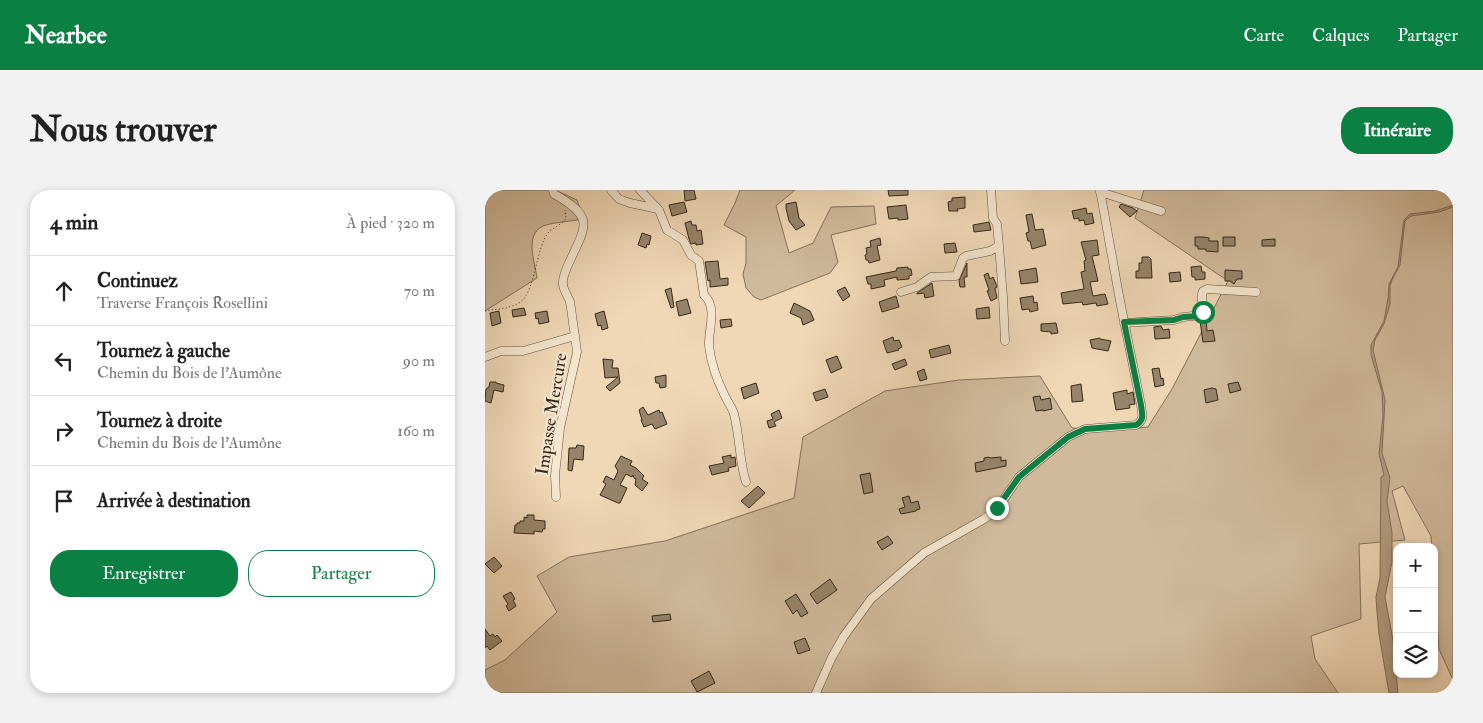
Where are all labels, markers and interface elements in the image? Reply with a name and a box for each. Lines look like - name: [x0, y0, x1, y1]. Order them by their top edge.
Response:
- text: Nearbee: [25, 20, 107, 51]
- text: Carte: [1243, 24, 1284, 47]
- text: Calques: [1312, 24, 1369, 47]
- text: Partager: [1397, 24, 1458, 47]
- button: Itinéraire: [1341, 107, 1453, 154]
- text: Nous trouver: [30, 108, 217, 152]
- text: 4 min: [50, 209, 98, 236]
- text: À pied · 320 m: [347, 213, 435, 233]
- text: Continuez: [97, 269, 178, 293]
- icon: ahead: [50, 277, 78, 305]
- text: 70 m: [404, 281, 435, 301]
- text: Traverse François Rosellini: [97, 293, 268, 313]
- route start: [1192, 301, 1215, 324]
- text: Tournez à gauche: [97, 339, 230, 363]
- icon: left: [50, 347, 78, 375]
- text: 90 m: [403, 351, 435, 371]
- street label: Impasse Mercure: [530, 351, 573, 477]
- text: Chemin du Bois de l'Aumône: [97, 363, 282, 383]
- text: Tournez à droite: [97, 409, 222, 433]
- icon: right: [50, 417, 78, 445]
- text: 160 m: [397, 421, 435, 441]
- text: Chemin du Bois de l'Aumône: [97, 433, 282, 453]
- icon: arrive: [50, 487, 78, 515]
- text: Arrivée à destination: [97, 489, 251, 513]
- route end: [986, 497, 1009, 520]
- map controls: [1393, 543, 1438, 678]
- button: +: [1393, 543, 1438, 588]
- button: Enregistrer: [50, 550, 238, 597]
- button: Partager: [248, 550, 435, 597]
- button: −: [1393, 588, 1438, 633]
- button: layers: [1393, 633, 1438, 678]

